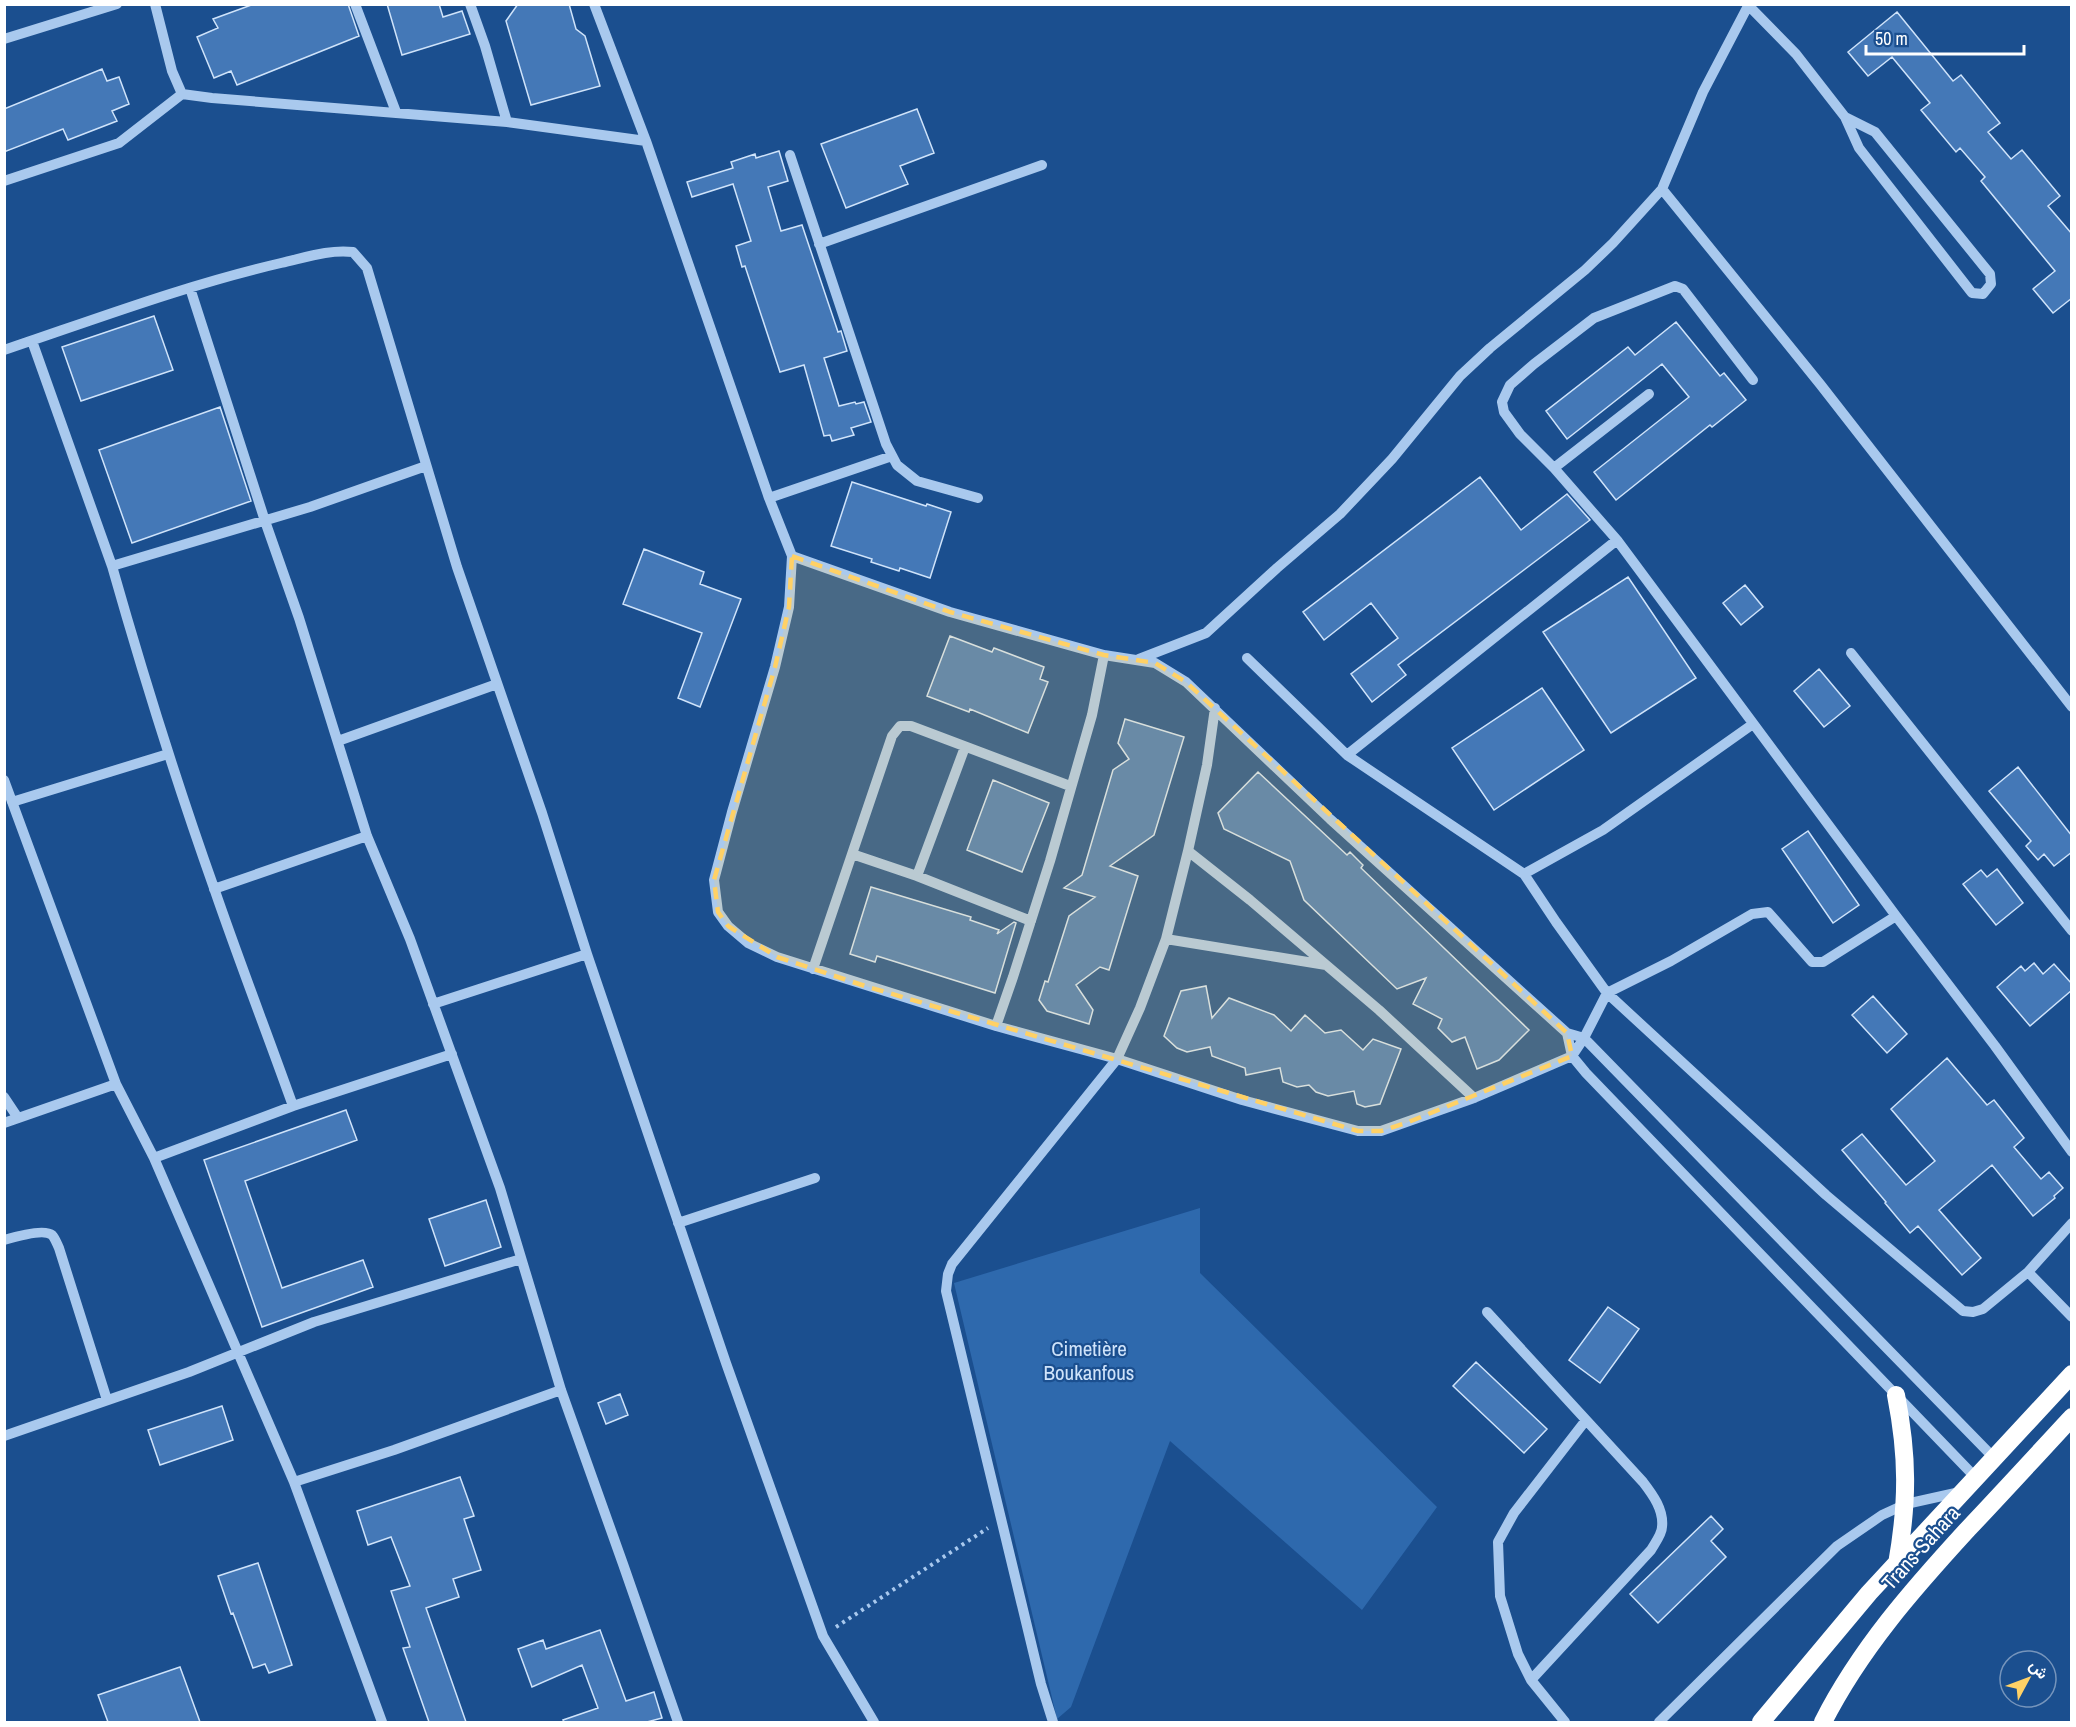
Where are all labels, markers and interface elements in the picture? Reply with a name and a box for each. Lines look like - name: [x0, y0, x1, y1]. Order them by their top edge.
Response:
- scale bar: [1866, 18, 2024, 56]
- text: 50 m: [1875, 26, 1908, 51]
- park label: Cimetière Boukanfous: [1044, 1334, 1134, 1387]
- street label: Trans-Sahara: [1875, 1499, 1967, 1596]
- north arrow: [1998, 1649, 2058, 1709]
- text: ش: [2025, 1655, 2054, 1684]

